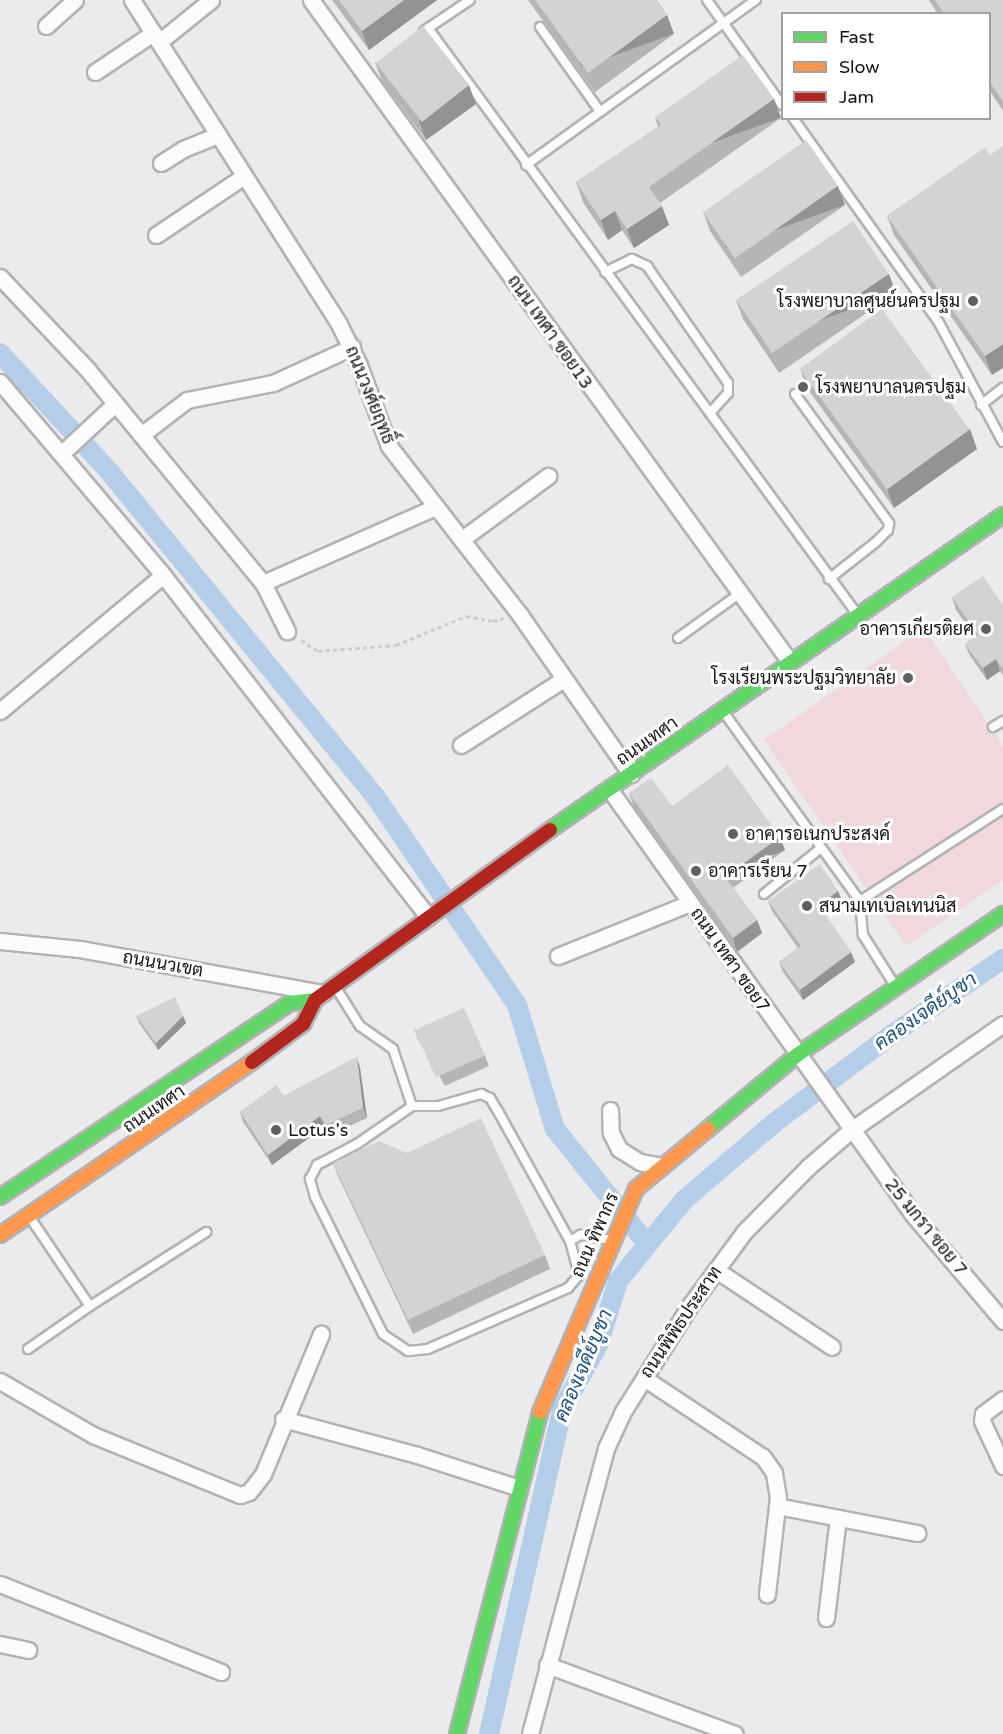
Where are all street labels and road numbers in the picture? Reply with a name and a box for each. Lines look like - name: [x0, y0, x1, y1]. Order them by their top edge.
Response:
- street label: ถนน เทศา ซอย13: [503, 271, 597, 393]
- street label: ถนนวงศ์ยฤทธิ์: [341, 343, 399, 447]
- street label: ถนนเทศา: [612, 712, 682, 770]
- street label: ถนน เทศา ซอย7: [686, 903, 774, 1017]
- street label: ถนนนวเขต: [121, 946, 205, 982]
- street label: ถนนเทศา: [119, 1080, 189, 1138]
- street label: 25 มกรา ซอย 7: [880, 1174, 972, 1280]
- street label: ถนน ทิพากร: [567, 1189, 623, 1281]
- street label: ถนนพิพิธประสาท: [636, 1262, 726, 1382]

